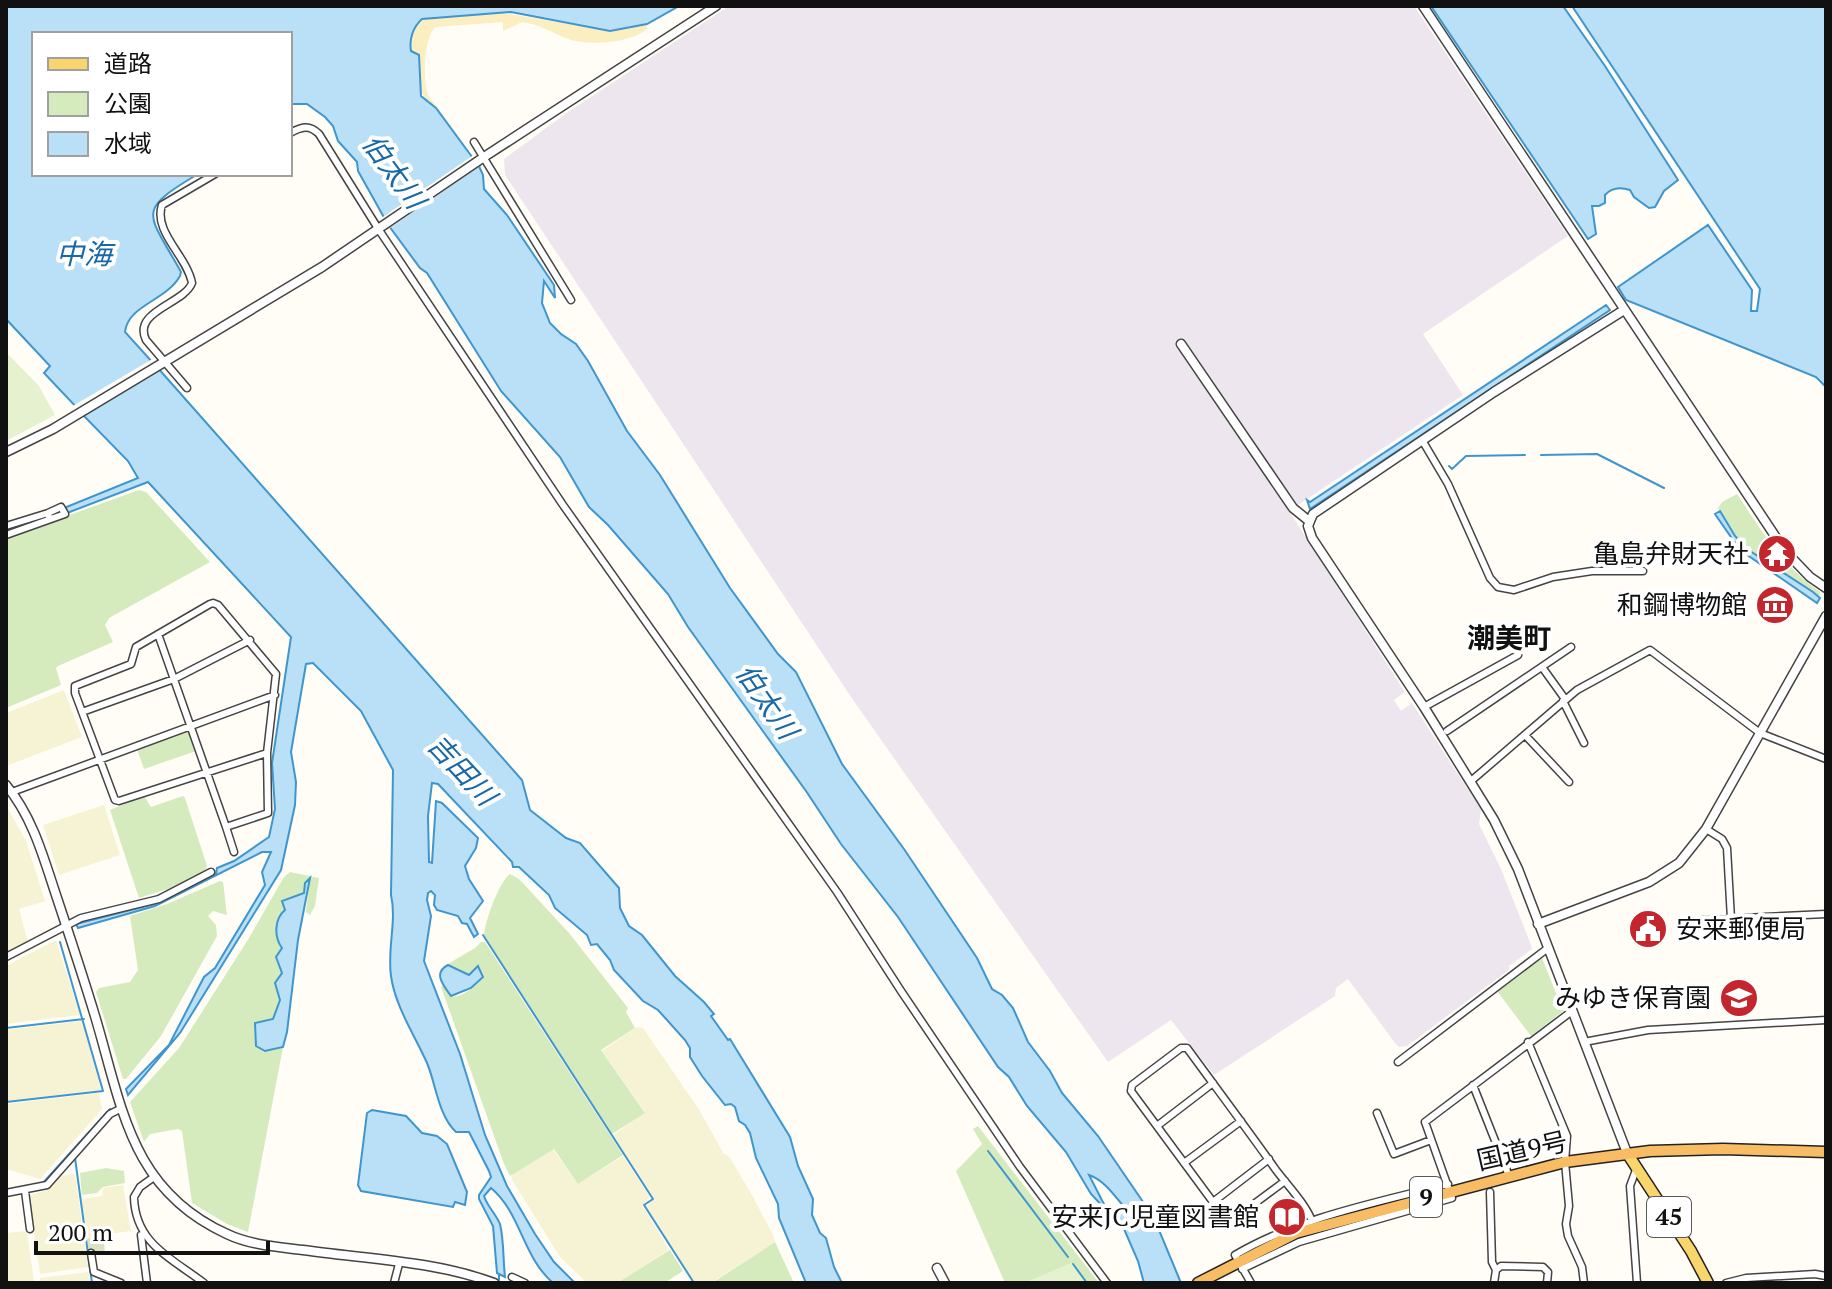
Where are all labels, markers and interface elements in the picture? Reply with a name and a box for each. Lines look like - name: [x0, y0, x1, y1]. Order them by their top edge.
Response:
- legend: [32, 32, 292, 176]
- text: 道路: [104, 47, 152, 79]
- text: 公園: [104, 87, 152, 119]
- water label: 伯太川: [355, 126, 436, 218]
- text: 水域: [104, 127, 152, 159]
- water label: 中海: [56, 235, 116, 272]
- temple icon: 亀島弁財天社: [1756, 533, 1798, 575]
- place label: 亀島弁財天社: [1593, 536, 1749, 570]
- museum icon: 和鋼博物館: [1754, 584, 1796, 626]
- place label: 和鋼博物館: [1617, 587, 1747, 621]
- district label: 潮美町: [1467, 619, 1551, 656]
- water label: 伯太川: [728, 656, 808, 748]
- water label: 吉田川: [420, 726, 507, 815]
- public building icon: 安来郵便局: [1627, 908, 1669, 950]
- place label: 安来郵便局: [1676, 911, 1806, 945]
- school or university icon: みゆき保育園: [1718, 977, 1760, 1019]
- place label: みゆき保育園: [1555, 980, 1711, 1014]
- street label: 国道9号: [1473, 1123, 1570, 1177]
- road number: 9: [1410, 1177, 1442, 1217]
- library icon: 安来JC児童図書館: [1266, 1196, 1308, 1238]
- road number: 45: [1647, 1197, 1691, 1237]
- place label: 安来JC児童図書館: [1051, 1199, 1259, 1233]
- scale bar: [36, 1205, 268, 1255]
- text: 200 m: [48, 1216, 113, 1248]

